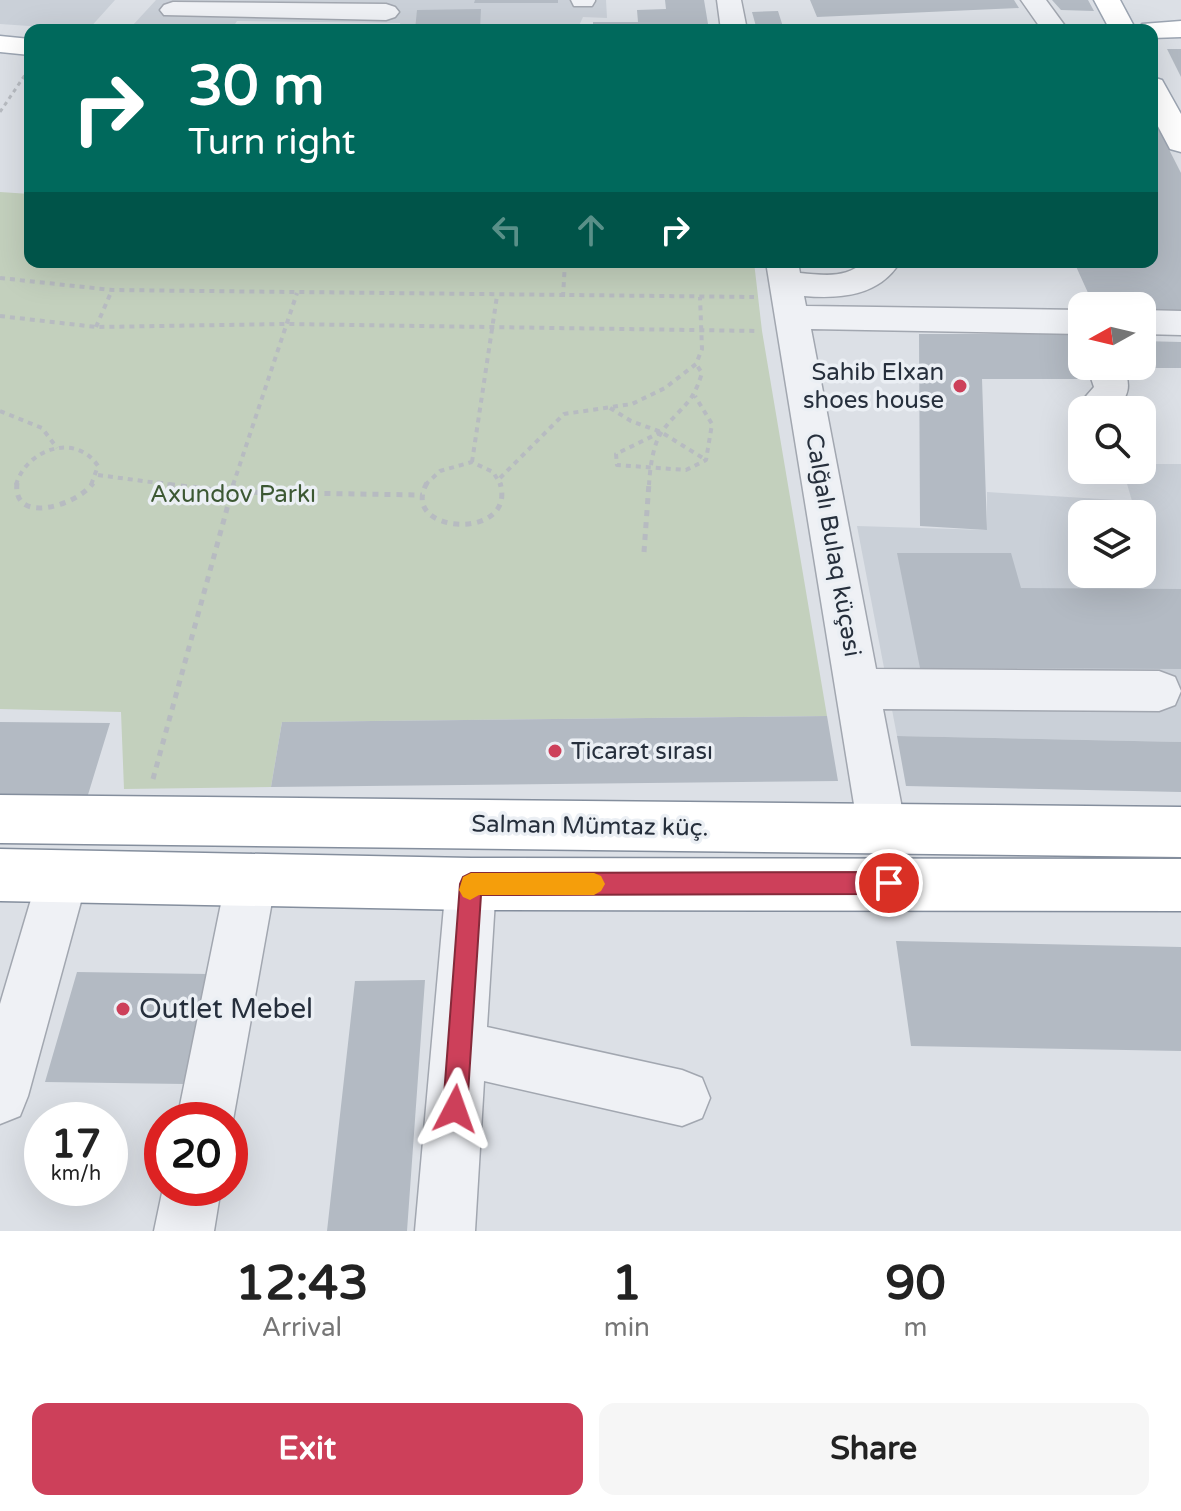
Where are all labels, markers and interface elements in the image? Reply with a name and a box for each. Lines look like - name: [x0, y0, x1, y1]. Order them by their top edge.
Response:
- text: 30 m: [188, 53, 324, 120]
- icon: right: [56, 56, 160, 160]
- text: Turn right: [188, 121, 355, 164]
- icon: left: [485, 208, 529, 252]
- icon: ahead: [569, 208, 613, 252]
- icon: right: [653, 208, 697, 252]
- north arrow: [1068, 292, 1156, 380]
- map controls: [1068, 292, 1156, 588]
- place label: Sahib Elxan shoes house: [803, 358, 944, 415]
- marker: Sahib Elxan shoes house: [951, 377, 969, 395]
- button: search: [1068, 396, 1156, 484]
- street label: Calğalı Bulaq küçəsi: [799, 431, 867, 659]
- park label: Axundov Parkı: [150, 480, 316, 509]
- button: layers: [1068, 500, 1156, 588]
- place label: Ticarət sırası: [571, 737, 713, 766]
- marker: Ticarət sırası: [546, 742, 564, 760]
- street label: Salman Mümtaz küç.: [471, 809, 709, 843]
- pin: [855, 849, 923, 917]
- icon: arrive: [867, 861, 911, 905]
- place label: Outlet Mebel: [139, 992, 313, 1026]
- marker: Outlet Mebel: [114, 1000, 132, 1018]
- position arrow: [413, 1067, 497, 1151]
- speed limit sign: 20: [144, 1102, 248, 1206]
- text: 17: [51, 1120, 101, 1168]
- text: km/h: [51, 1162, 101, 1186]
- text: 12:43: [235, 1255, 368, 1313]
- text: 1: [612, 1255, 642, 1313]
- text: 90: [885, 1255, 946, 1313]
- text: Arrival: [262, 1312, 342, 1343]
- text: min: [604, 1312, 650, 1343]
- text: m: [904, 1312, 927, 1343]
- button: Exit: [32, 1403, 583, 1495]
- button: Share: [599, 1403, 1149, 1495]

